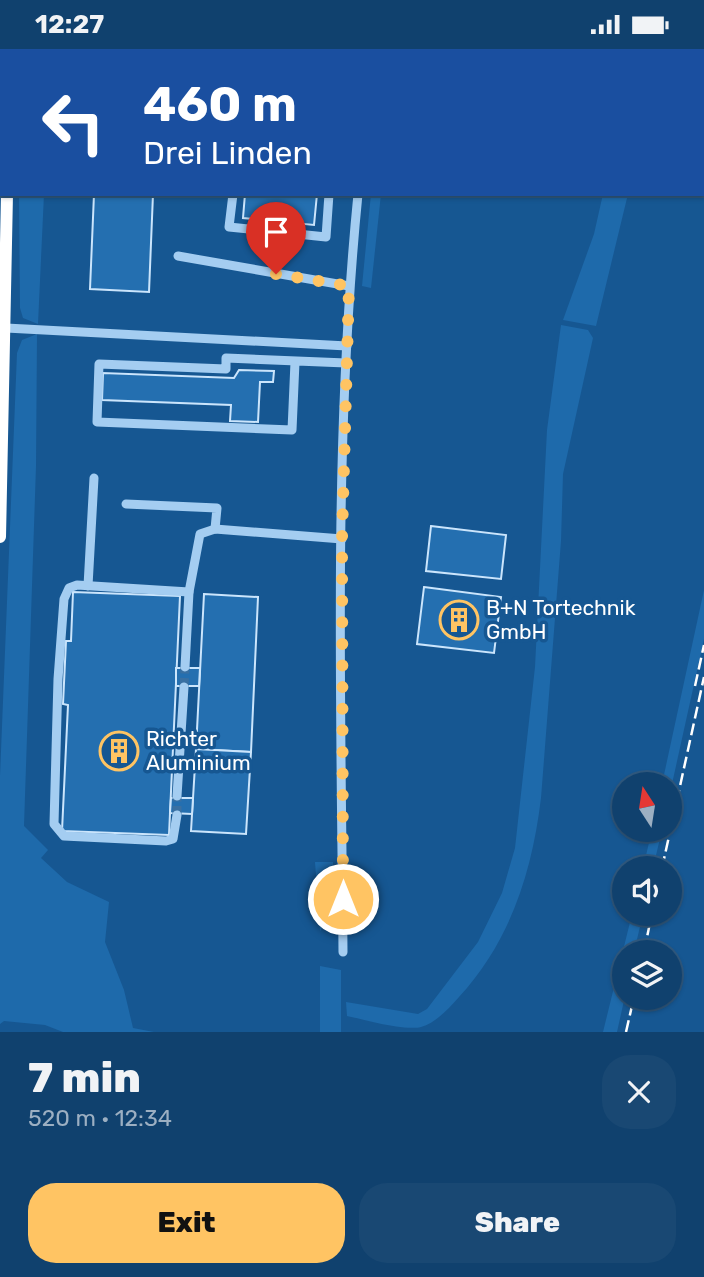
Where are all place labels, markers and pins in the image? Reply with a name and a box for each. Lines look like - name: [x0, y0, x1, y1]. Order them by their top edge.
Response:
- pin: [246, 202, 306, 274]
- place label: B+N Tortechnik GmbH: [486, 595, 636, 644]
- building icon: B+N Tortechnik GmbH: [438, 599, 480, 641]
- place label: Richter Aluminium: [146, 726, 251, 775]
- building icon: Richter Aluminium: [98, 730, 140, 772]

